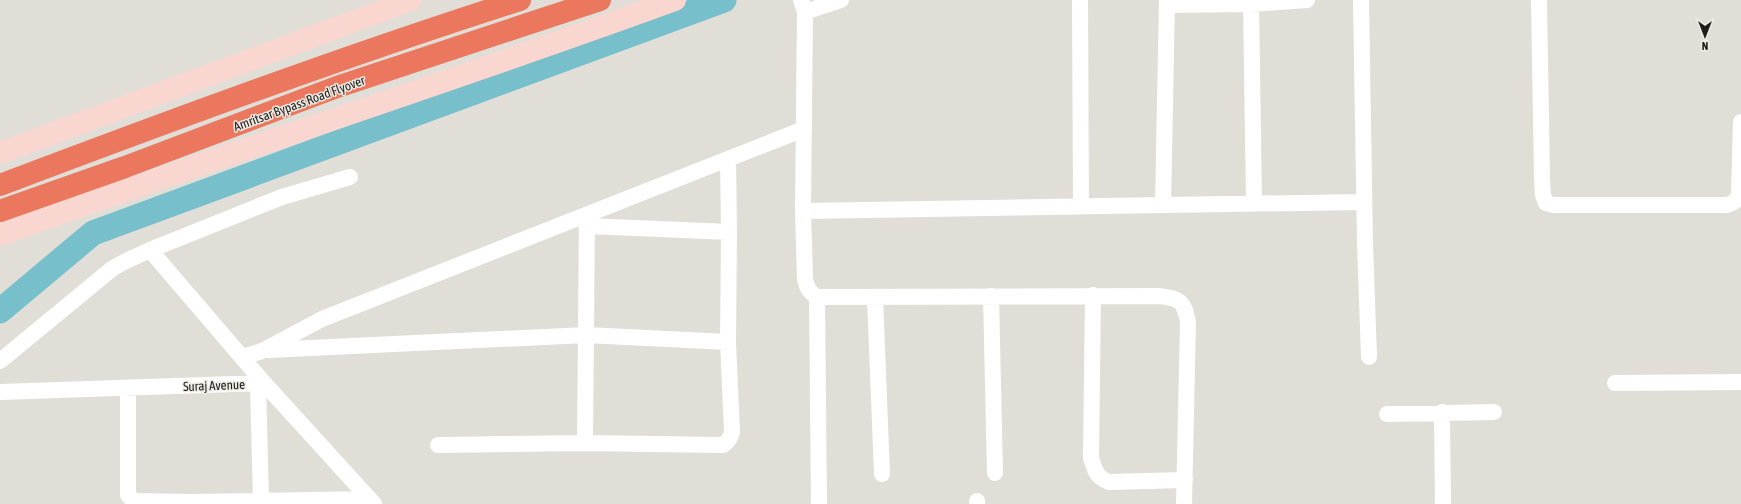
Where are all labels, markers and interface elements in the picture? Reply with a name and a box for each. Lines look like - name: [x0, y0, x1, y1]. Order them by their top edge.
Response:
- north arrow: [1685, 16, 1725, 56]
- text: N: [1702, 40, 1708, 52]
- street label: Amritsar Bypass Road Flyover: [232, 73, 367, 134]
- street label: Suraj Avenue: [183, 377, 245, 394]

